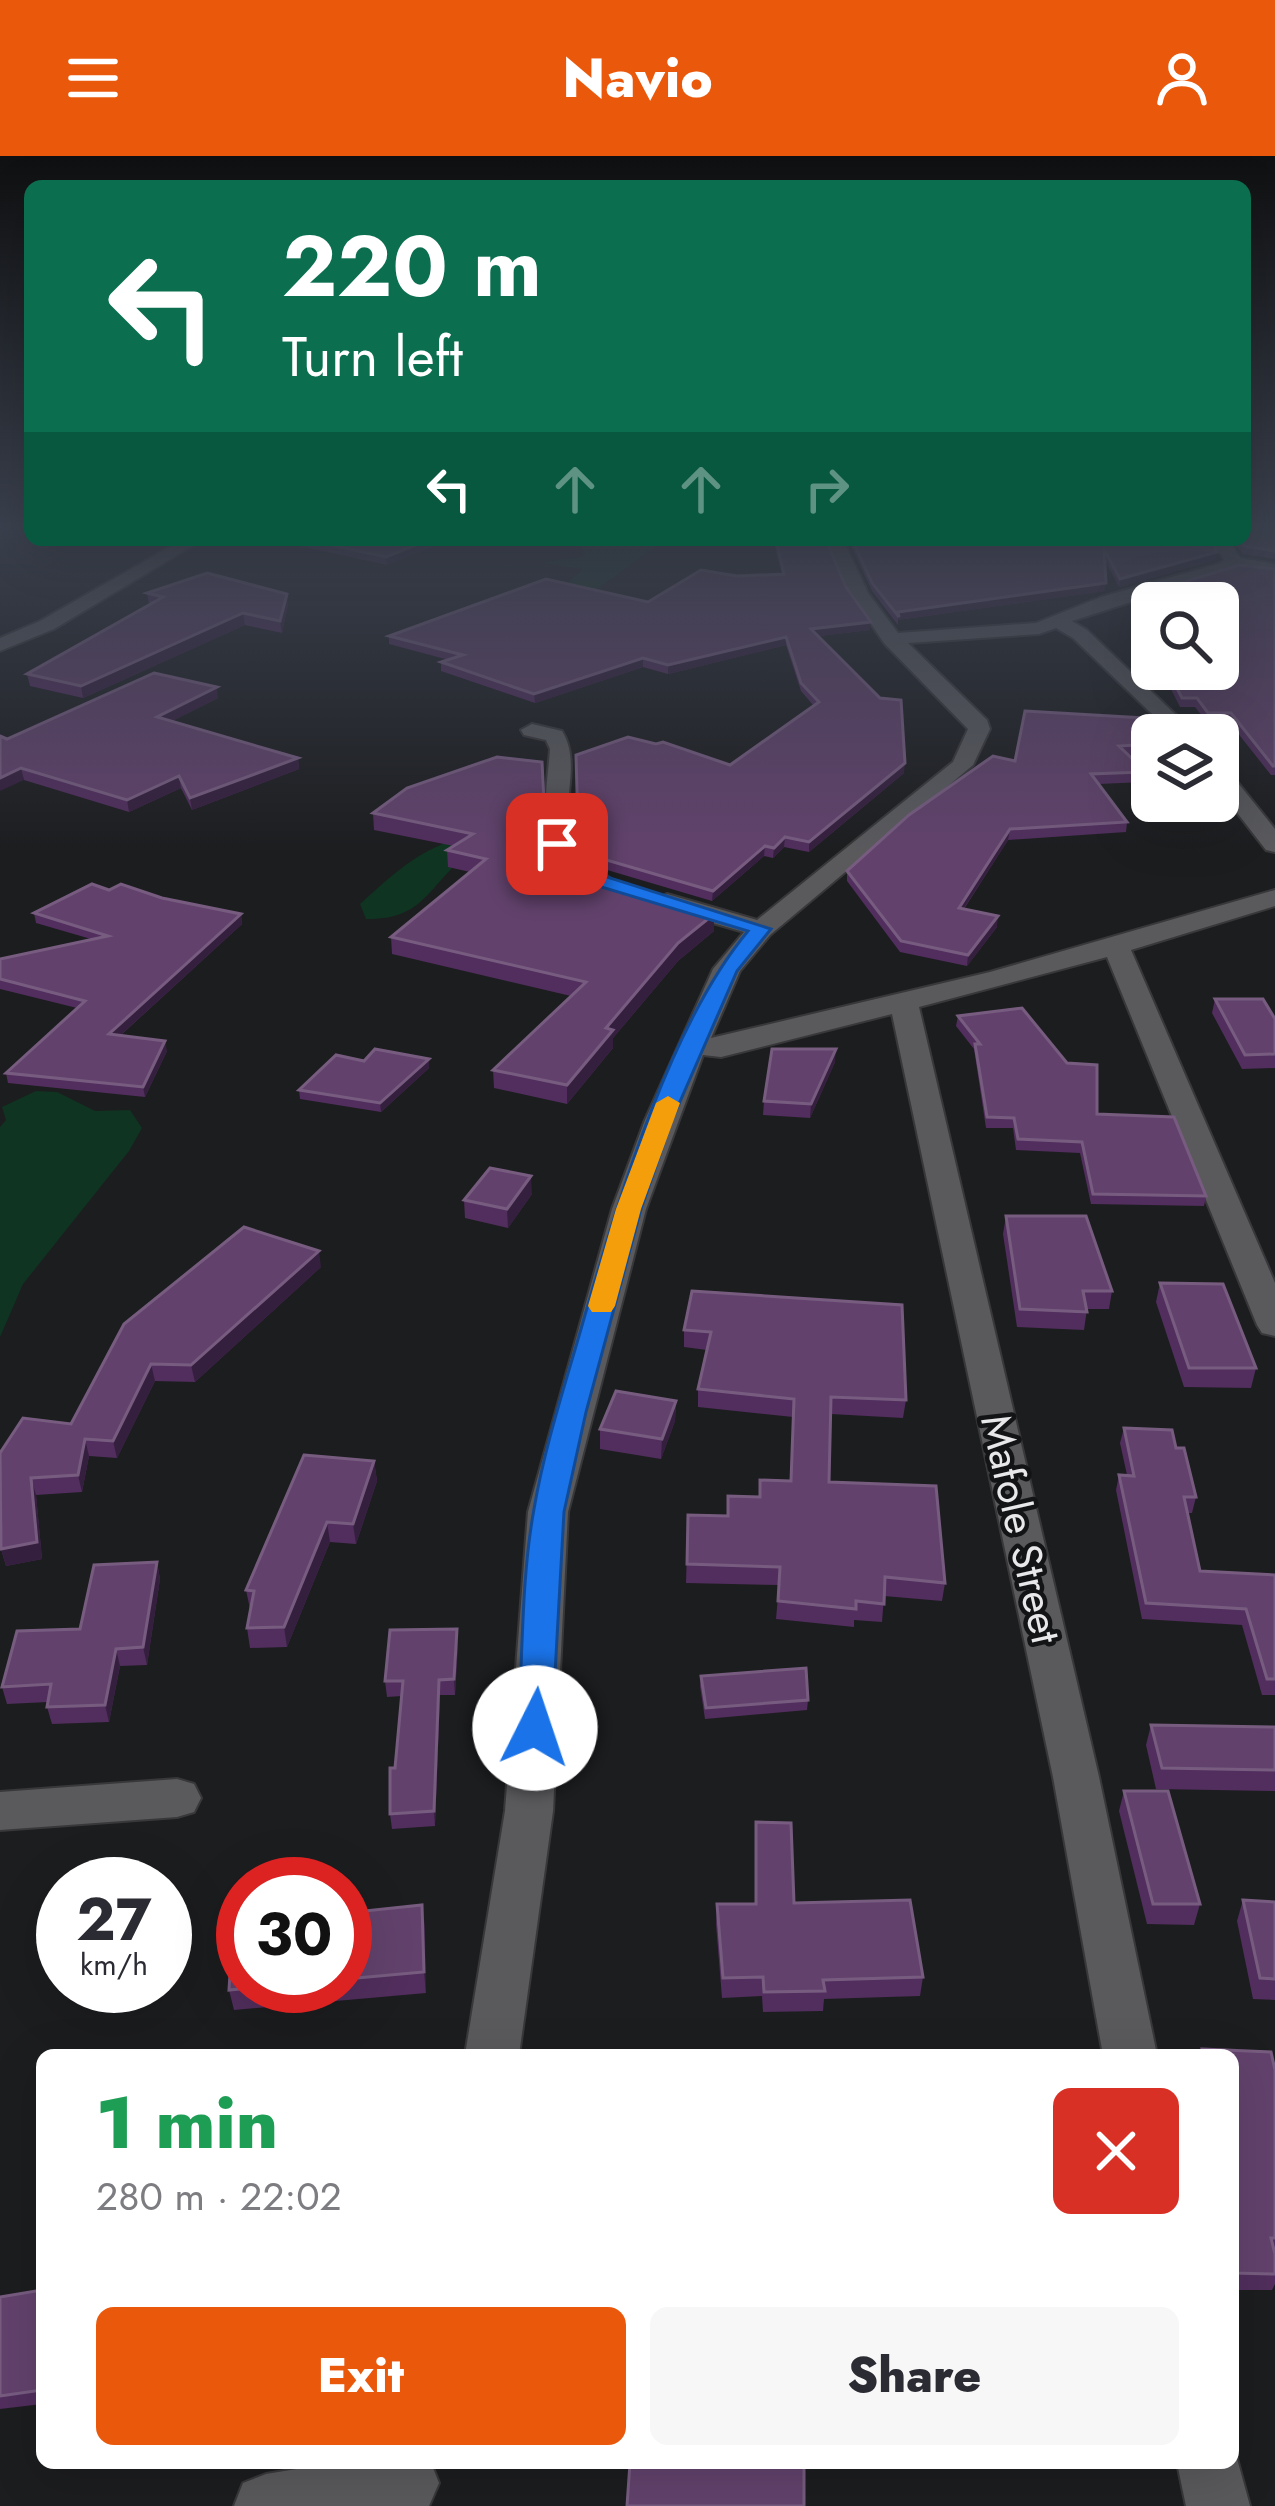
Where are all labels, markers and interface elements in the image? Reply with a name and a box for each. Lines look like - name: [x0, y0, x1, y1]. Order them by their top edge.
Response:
- text: Navio: [562, 39, 713, 117]
- icon: menu: [60, 45, 126, 111]
- icon: person: [1149, 45, 1215, 111]
- text: 220 m: [282, 206, 542, 328]
- icon: left: [84, 228, 240, 384]
- text: Turn left: [282, 318, 463, 396]
- icon: left: [416, 456, 482, 522]
- icon: ahead: [542, 456, 608, 522]
- icon: ahead: [668, 456, 734, 522]
- icon: right: [794, 456, 860, 522]
- map controls: [1131, 582, 1239, 822]
- button: search: [1131, 582, 1239, 690]
- button: layers: [1131, 714, 1239, 822]
- pin: [506, 793, 608, 895]
- icon: arrive: [524, 811, 590, 877]
- street label: Mafole Street: [965, 1408, 1077, 1650]
- position arrow: [472, 1665, 598, 1791]
- speed limit sign: 30: [216, 1857, 372, 2013]
- text: 27: [76, 1876, 152, 1963]
- text: km/h: [80, 1943, 148, 1986]
- text: 1 min: [96, 2071, 278, 2175]
- button: close: [1053, 2088, 1179, 2214]
- text: 280 m · 22:02: [96, 2168, 342, 2225]
- button: Exit: [96, 2307, 626, 2445]
- button: Share: [650, 2307, 1179, 2445]

